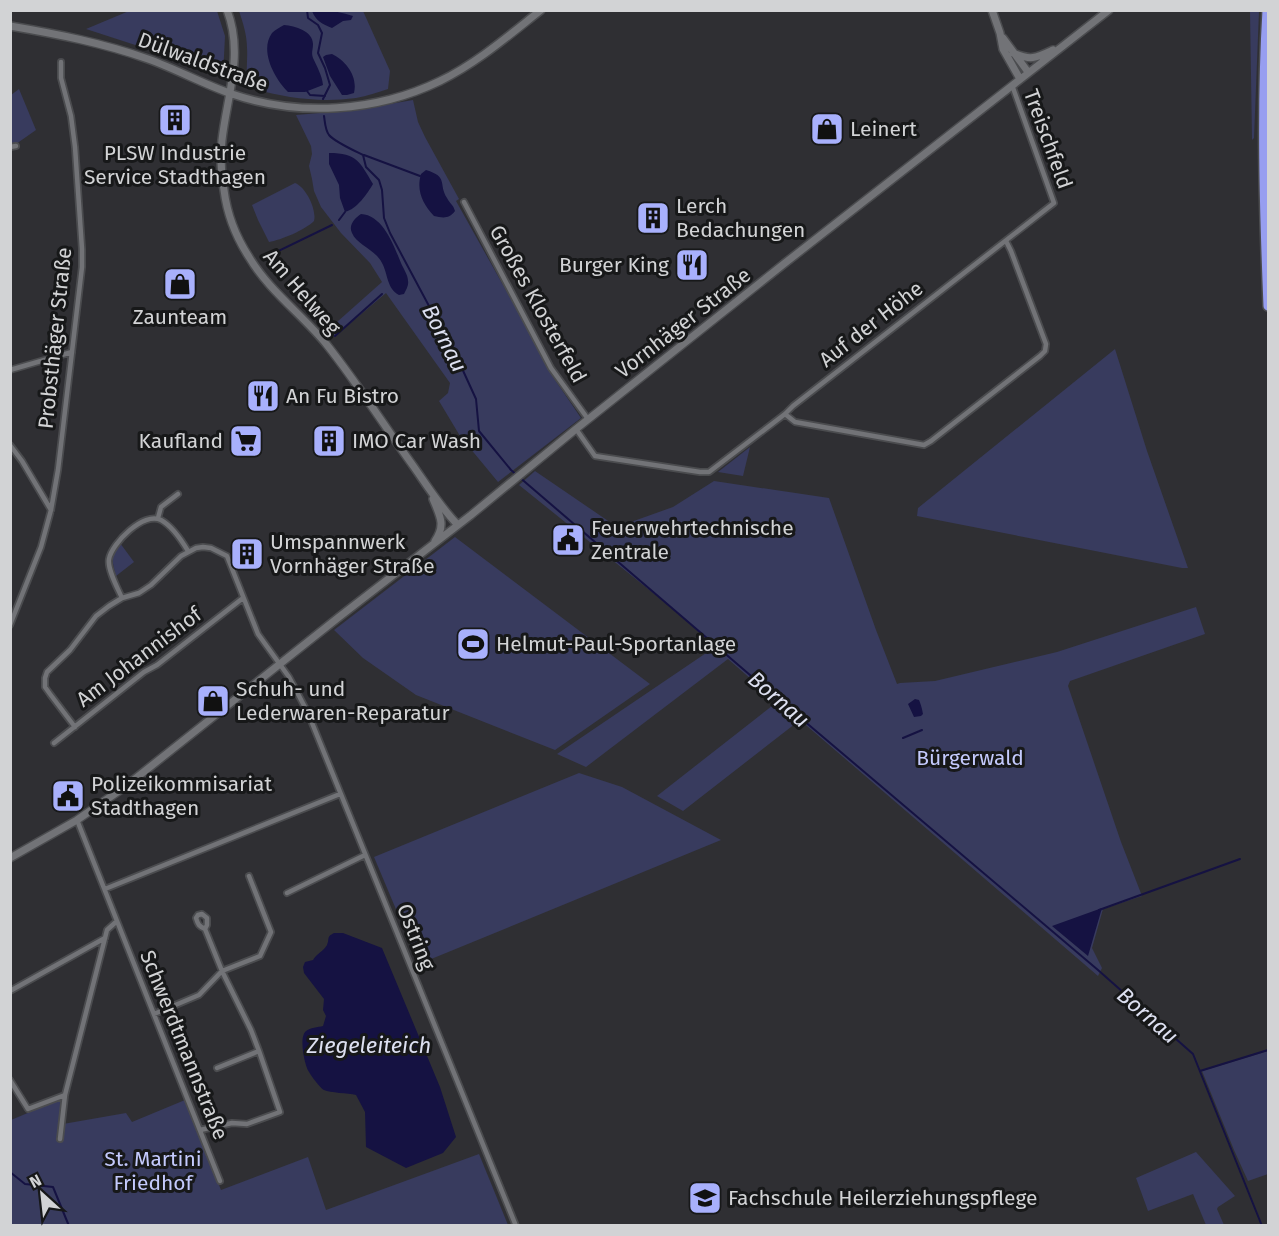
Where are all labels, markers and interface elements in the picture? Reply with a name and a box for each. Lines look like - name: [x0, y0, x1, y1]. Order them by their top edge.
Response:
- street label: Dülwaldstraße: [134, 26, 272, 98]
- street label: Treischfeld: [1018, 86, 1078, 192]
- building icon: PLSW Industrie Service Stadthagen: [157, 102, 193, 138]
- shop icon: Leinert: [809, 111, 845, 147]
- place label: Leinert: [850, 116, 917, 142]
- place label: PLSW Industrie Service Stadthagen: [84, 140, 266, 190]
- place label: Lerch Bedachungen: [676, 193, 805, 243]
- building icon: Lerch Bedachungen: [635, 200, 671, 236]
- street label: Großes Klosterfeld: [484, 221, 592, 387]
- street label: Am Helweg: [258, 244, 346, 340]
- street label: Probsthäger Straße: [33, 246, 77, 430]
- restaurant icon: Burger King: [674, 247, 710, 283]
- place label: Burger King: [559, 252, 669, 278]
- street label: Vornhäger Straße: [610, 262, 756, 384]
- shop icon: Zaunteam: [162, 266, 198, 302]
- street label: Auf der Höhe: [814, 275, 928, 373]
- water label: Bornau: [416, 300, 473, 377]
- place label: Zaunteam: [133, 304, 227, 330]
- restaurant icon: An Fu Bistro: [245, 378, 281, 414]
- place label: An Fu Bistro: [286, 383, 399, 409]
- supermarket icon: Kaufland: [228, 423, 264, 459]
- building icon: IMO Car Wash: [311, 423, 347, 459]
- place label: Kaufland: [139, 428, 223, 454]
- place label: IMO Car Wash: [352, 428, 481, 454]
- place label: Feuerwehrtechnische Zentrale: [591, 515, 794, 565]
- public building icon: Feuerwehrtechnische Zentrale: [550, 522, 586, 558]
- place label: Umspannwerk Vornhäger Straße: [270, 529, 435, 579]
- building icon: Umspannwerk Vornhäger Straße: [229, 536, 265, 572]
- street label: Am Johannishof: [71, 600, 208, 713]
- sports icon: Helmut-Paul-Sportanlage: [455, 626, 491, 662]
- place label: Helmut-Paul-Sportanlage: [496, 631, 736, 657]
- water label: Bornau: [743, 665, 815, 733]
- place label: Schuh- und Lederwaren-Reparatur: [236, 676, 450, 726]
- shop icon: Schuh- und Lederwaren-Reparatur: [195, 683, 231, 719]
- park label: Bürgerwald: [916, 745, 1024, 771]
- place label: Polizeikommisariat Stadthagen: [91, 771, 273, 821]
- public building icon: Polizeikommisariat Stadthagen: [50, 778, 86, 814]
- street label: Ostring: [391, 900, 441, 974]
- street label: Schwerdtmannstraße: [134, 946, 234, 1144]
- water label: Bornau: [1112, 981, 1184, 1049]
- water label: Ziegeleiteich: [306, 1032, 431, 1059]
- park label: St. Martini Friedhof: [104, 1146, 202, 1196]
- north arrow: [12, 1164, 72, 1224]
- text: N: [26, 1170, 44, 1192]
- school or university icon: Fachschule Heilerziehungspflege: [687, 1180, 723, 1216]
- place label: Fachschule Heilerziehungspflege: [728, 1185, 1038, 1211]

